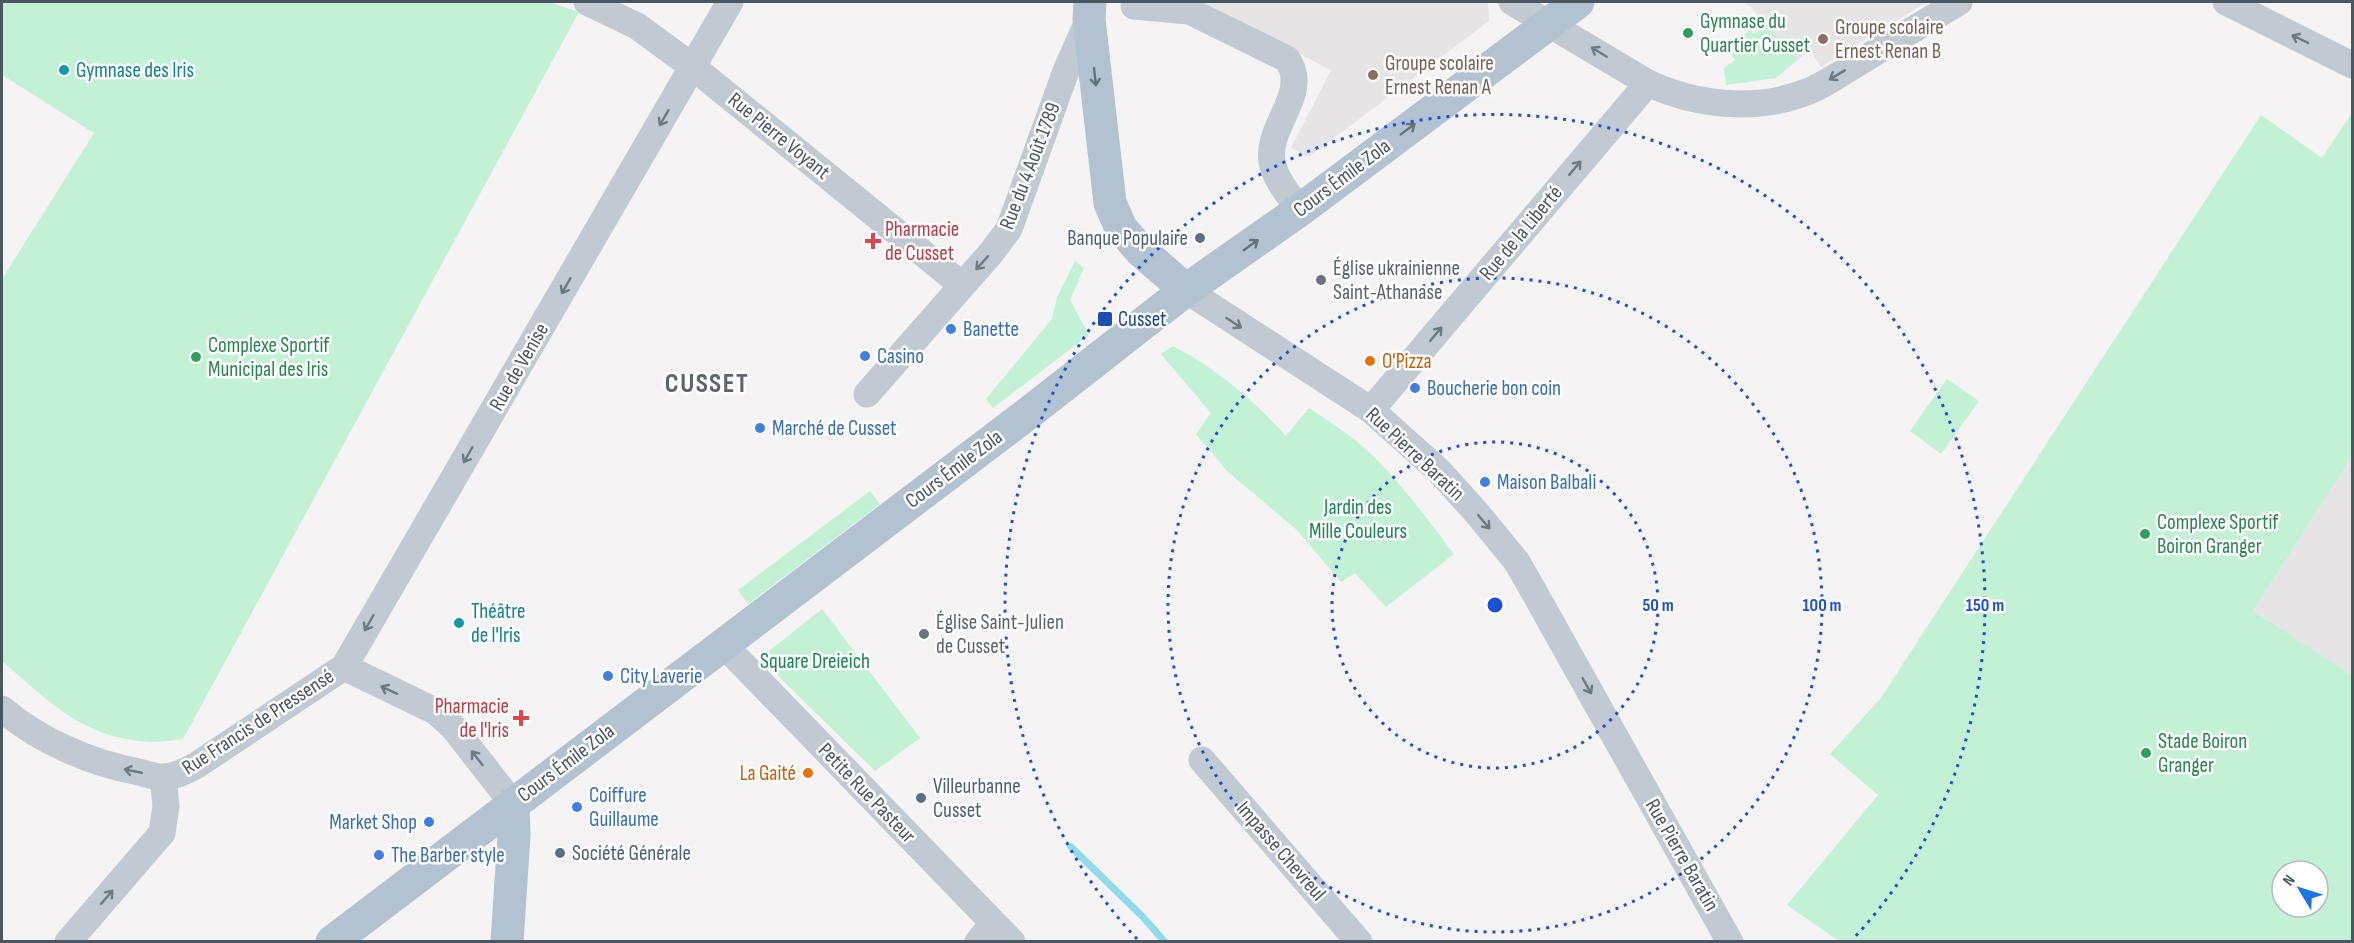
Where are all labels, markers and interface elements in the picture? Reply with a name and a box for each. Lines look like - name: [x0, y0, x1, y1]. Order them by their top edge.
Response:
- place label: Gymnase du Quartier Cusset: [1700, 9, 1810, 58]
- place label: Groupe scolaire Ernest Renan B: [1835, 15, 1944, 64]
- marker: Gymnase du Quartier Cusset: [1681, 26, 1695, 40]
- marker: Groupe scolaire Ernest Renan B: [1816, 32, 1830, 46]
- one-way arrow: [2292, 32, 2310, 44]
- one-way arrow: [1591, 46, 1608, 58]
- place label: Groupe scolaire Ernest Renan A: [1385, 51, 1494, 100]
- place label: Gymnase des Iris: [76, 58, 194, 83]
- marker: Gymnase des Iris: [57, 63, 71, 77]
- one-way arrow: [1090, 67, 1101, 87]
- marker: Groupe scolaire Ernest Renan A: [1366, 68, 1380, 82]
- one-way arrow: [1829, 70, 1846, 82]
- street label: Rue Pierre Voyant: [723, 87, 835, 185]
- street label: Rue du 4 Août 1789: [994, 99, 1066, 233]
- one-way arrow: [658, 108, 669, 126]
- one-way arrow: [1399, 122, 1415, 135]
- street label: Cours Émile Zola: [1289, 133, 1395, 223]
- one-way arrow: [1568, 161, 1582, 176]
- street label: Rue de la Liberté: [1474, 181, 1568, 285]
- place label: Pharmacie de Cusset: [885, 217, 959, 266]
- place label: Banque Populaire: [1067, 226, 1188, 251]
- marker: Banque Populaire: [1193, 231, 1207, 245]
- marker: Pharmacie de Cusset: [866, 234, 880, 248]
- one-way arrow: [1243, 239, 1259, 251]
- one-way arrow: [975, 256, 989, 271]
- place label: Église ukrainienne Saint-Athanase: [1333, 256, 1460, 305]
- marker: Église ukrainienne Saint-Athanase: [1314, 273, 1328, 287]
- one-way arrow: [559, 277, 571, 294]
- place label: Cusset: [1118, 307, 1167, 332]
- marker: Cusset: [1096, 310, 1114, 328]
- one-way arrow: [1226, 316, 1243, 329]
- place label: Banette: [963, 317, 1019, 342]
- street label: Rue de Venise: [484, 319, 554, 415]
- marker: Banette: [944, 322, 958, 336]
- one-way arrow: [1429, 326, 1442, 342]
- place label: Complexe Sportif Municipal des Iris: [208, 333, 330, 382]
- place label: Casino: [877, 344, 924, 369]
- marker: Casino: [858, 349, 872, 363]
- place label: O'Pizza: [1382, 349, 1432, 374]
- marker: Complexe Sportif Municipal des Iris: [189, 350, 203, 364]
- marker: O'Pizza: [1363, 354, 1377, 368]
- district label: CUSSET: [665, 368, 749, 400]
- place label: Boucherie bon coin: [1427, 376, 1561, 401]
- marker: Boucherie bon coin: [1408, 381, 1422, 395]
- street label: Rue Pierre Baratin: [1361, 402, 1469, 506]
- place label: Marché de Cusset: [772, 416, 896, 441]
- marker: Marché de Cusset: [753, 421, 767, 435]
- street label: Cours Émile Zola: [901, 424, 1007, 514]
- one-way arrow: [461, 446, 473, 463]
- place label: Maison Balbali: [1497, 470, 1596, 495]
- marker: Maison Balbali: [1478, 475, 1492, 489]
- park label: Jardin des Mille Couleurs: [1309, 495, 1407, 544]
- place label: Complexe Sportif Boiron Granger: [2157, 510, 2279, 559]
- one-way arrow: [1477, 514, 1490, 530]
- marker: Complexe Sportif Boiron Granger: [2138, 527, 2152, 541]
- centre of rings: [1485, 595, 1505, 615]
- text: 50 m: [1642, 595, 1674, 616]
- text: 100 m: [1803, 595, 1842, 616]
- text: 150 m: [1966, 595, 2004, 616]
- place label: Théâtre de l'Iris: [471, 599, 525, 648]
- place label: Église Saint-Julien de Cusset: [936, 610, 1064, 659]
- one-way arrow: [363, 614, 375, 631]
- marker: Théâtre de l'Iris: [452, 616, 466, 630]
- marker: Église Saint-Julien de Cusset: [917, 627, 931, 641]
- park label: Square Dreieich: [760, 649, 870, 674]
- street label: Rue Francis de Pressensé: [177, 664, 339, 780]
- place label: City Laverie: [620, 664, 702, 689]
- marker: City Laverie: [601, 669, 615, 683]
- one-way arrow: [1581, 677, 1593, 694]
- one-way arrow: [380, 683, 398, 694]
- place label: Pharmacie de l'Iris: [435, 694, 509, 743]
- marker: Pharmacie de l'Iris: [514, 711, 528, 725]
- street label: Cours Émile Zola: [513, 718, 619, 808]
- place label: Stade Boiron Granger: [2158, 729, 2247, 778]
- street label: Petite Rue Pasteur: [813, 738, 921, 848]
- marker: Stade Boiron Granger: [2139, 746, 2153, 760]
- one-way arrow: [471, 750, 484, 766]
- place label: La Gaité: [740, 761, 796, 786]
- one-way arrow: [124, 765, 143, 776]
- marker: La Gaité: [801, 766, 815, 780]
- place label: Villeurbanne Cusset: [933, 774, 1021, 823]
- place label: Coiffure Guillaume: [589, 783, 659, 832]
- marker: Villeurbanne Cusset: [914, 791, 928, 805]
- street label: Rue Pierre Baratin: [1640, 794, 1724, 916]
- street label: Impasse Chevreul: [1231, 796, 1331, 906]
- marker: Coiffure Guillaume: [570, 800, 584, 814]
- place label: Market Shop: [329, 810, 417, 835]
- marker: Market Shop: [422, 815, 436, 829]
- place label: Société Générale: [572, 841, 691, 866]
- place label: The Barber style: [391, 843, 505, 868]
- marker: Société Générale: [553, 846, 567, 860]
- marker: The Barber style: [372, 848, 386, 862]
- north arrow: [2270, 859, 2330, 919]
- text: N: [2279, 871, 2299, 890]
- one-way arrow: [100, 889, 113, 905]

